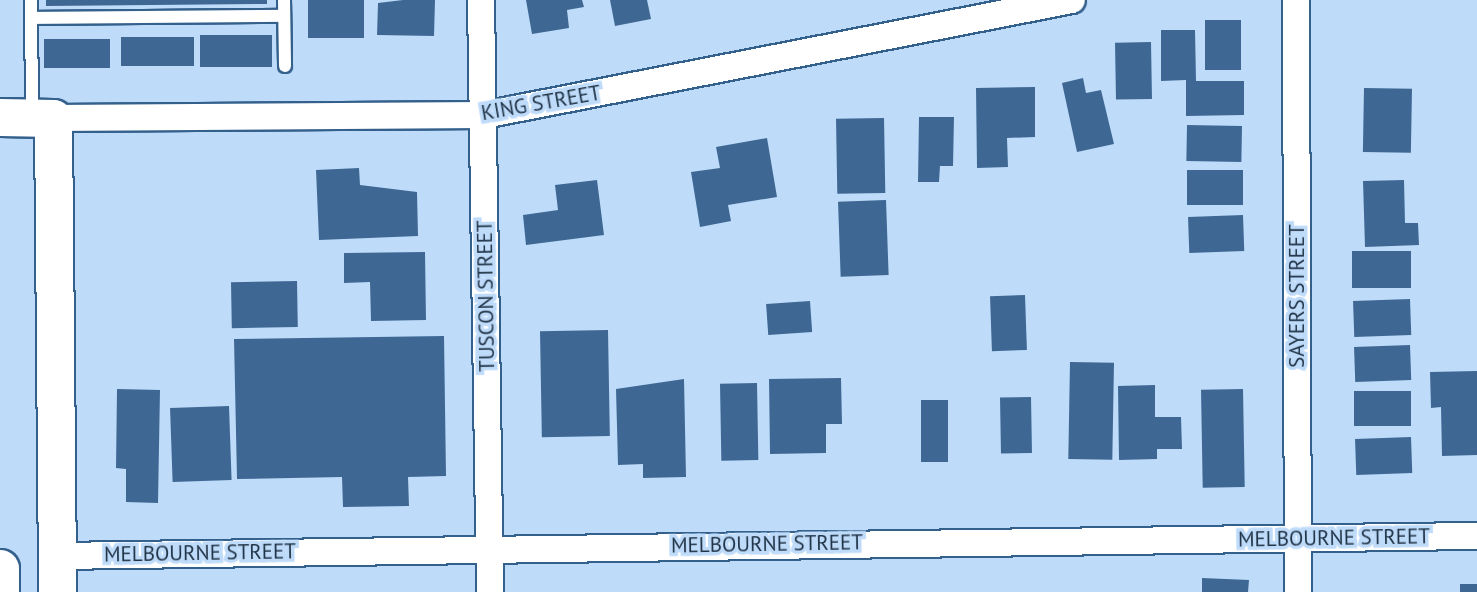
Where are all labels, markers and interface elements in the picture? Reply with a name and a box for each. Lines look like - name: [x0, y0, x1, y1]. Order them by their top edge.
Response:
- street label: KING STREET: [479, 80, 603, 126]
- street label: TUSCON STREET: [472, 220, 500, 372]
- street label: SAYERS STREET: [1284, 224, 1310, 368]
- street label: MELBOURNE STREET: [1238, 524, 1430, 552]
- street label: MELBOURNE STREET: [671, 530, 863, 558]
- street label: MELBOURNE STREET: [104, 539, 296, 567]

